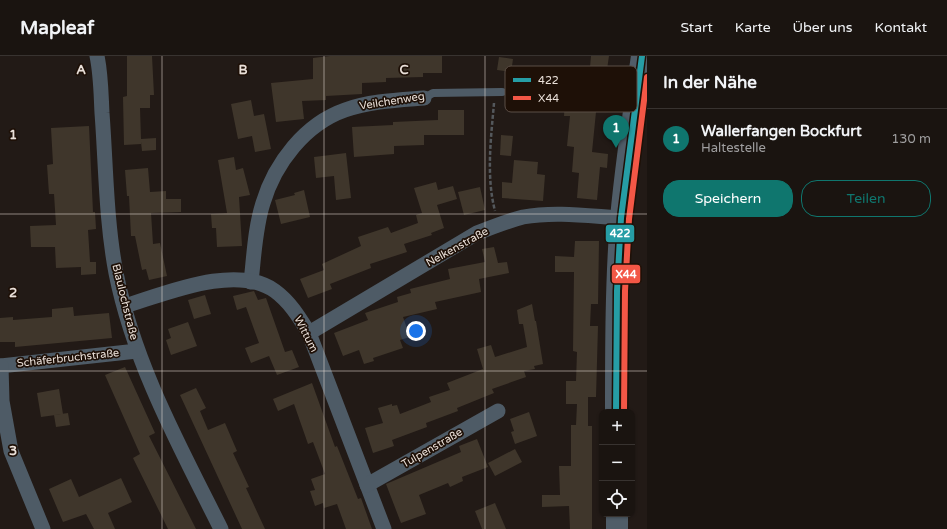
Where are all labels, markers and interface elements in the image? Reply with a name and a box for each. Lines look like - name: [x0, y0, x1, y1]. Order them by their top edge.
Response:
- text: Mapleaf: [20, 17, 94, 39]
- text: Start: [681, 19, 713, 36]
- text: Karte: [735, 19, 771, 36]
- text: Über uns: [793, 19, 853, 36]
- text: Kontakt: [875, 19, 927, 36]
- text: A: [76, 62, 86, 78]
- text: B: [238, 62, 248, 78]
- text: C: [399, 62, 409, 78]
- legend: [505, 66, 637, 112]
- text: In der Nähe: [663, 72, 757, 93]
- text: 422: [538, 74, 559, 87]
- street label: Veilchenweg: [358, 89, 426, 113]
- text: X44: [538, 92, 559, 105]
- pin: 1: [603, 115, 629, 148]
- text: Wallerfangen Bockfurt: [701, 122, 862, 140]
- text: 1: [9, 127, 17, 143]
- text: 1: [672, 131, 680, 147]
- text: 130 m: [891, 131, 931, 147]
- text: Haltestelle: [701, 140, 766, 156]
- button: Speichern: [663, 180, 793, 217]
- button: Teilen: [801, 180, 931, 217]
- line badge: 422: [605, 224, 635, 243]
- street label: Nelkenstraße: [424, 225, 490, 269]
- text: 422: [610, 227, 630, 240]
- street label: Blaulochstraße: [109, 263, 141, 341]
- line badge: X44: [611, 264, 641, 284]
- text: X44: [615, 268, 637, 281]
- text: 2: [9, 285, 17, 301]
- street label: Wittum: [291, 314, 321, 354]
- your location: [406, 321, 426, 341]
- street label: Schäferbruchstraße: [16, 346, 120, 370]
- map controls: [599, 409, 635, 517]
- button: +: [599, 409, 635, 445]
- street label: Tulpenstraße: [399, 425, 465, 471]
- text: 3: [9, 443, 17, 459]
- button: −: [599, 445, 635, 481]
- button: locate: [599, 481, 635, 517]

